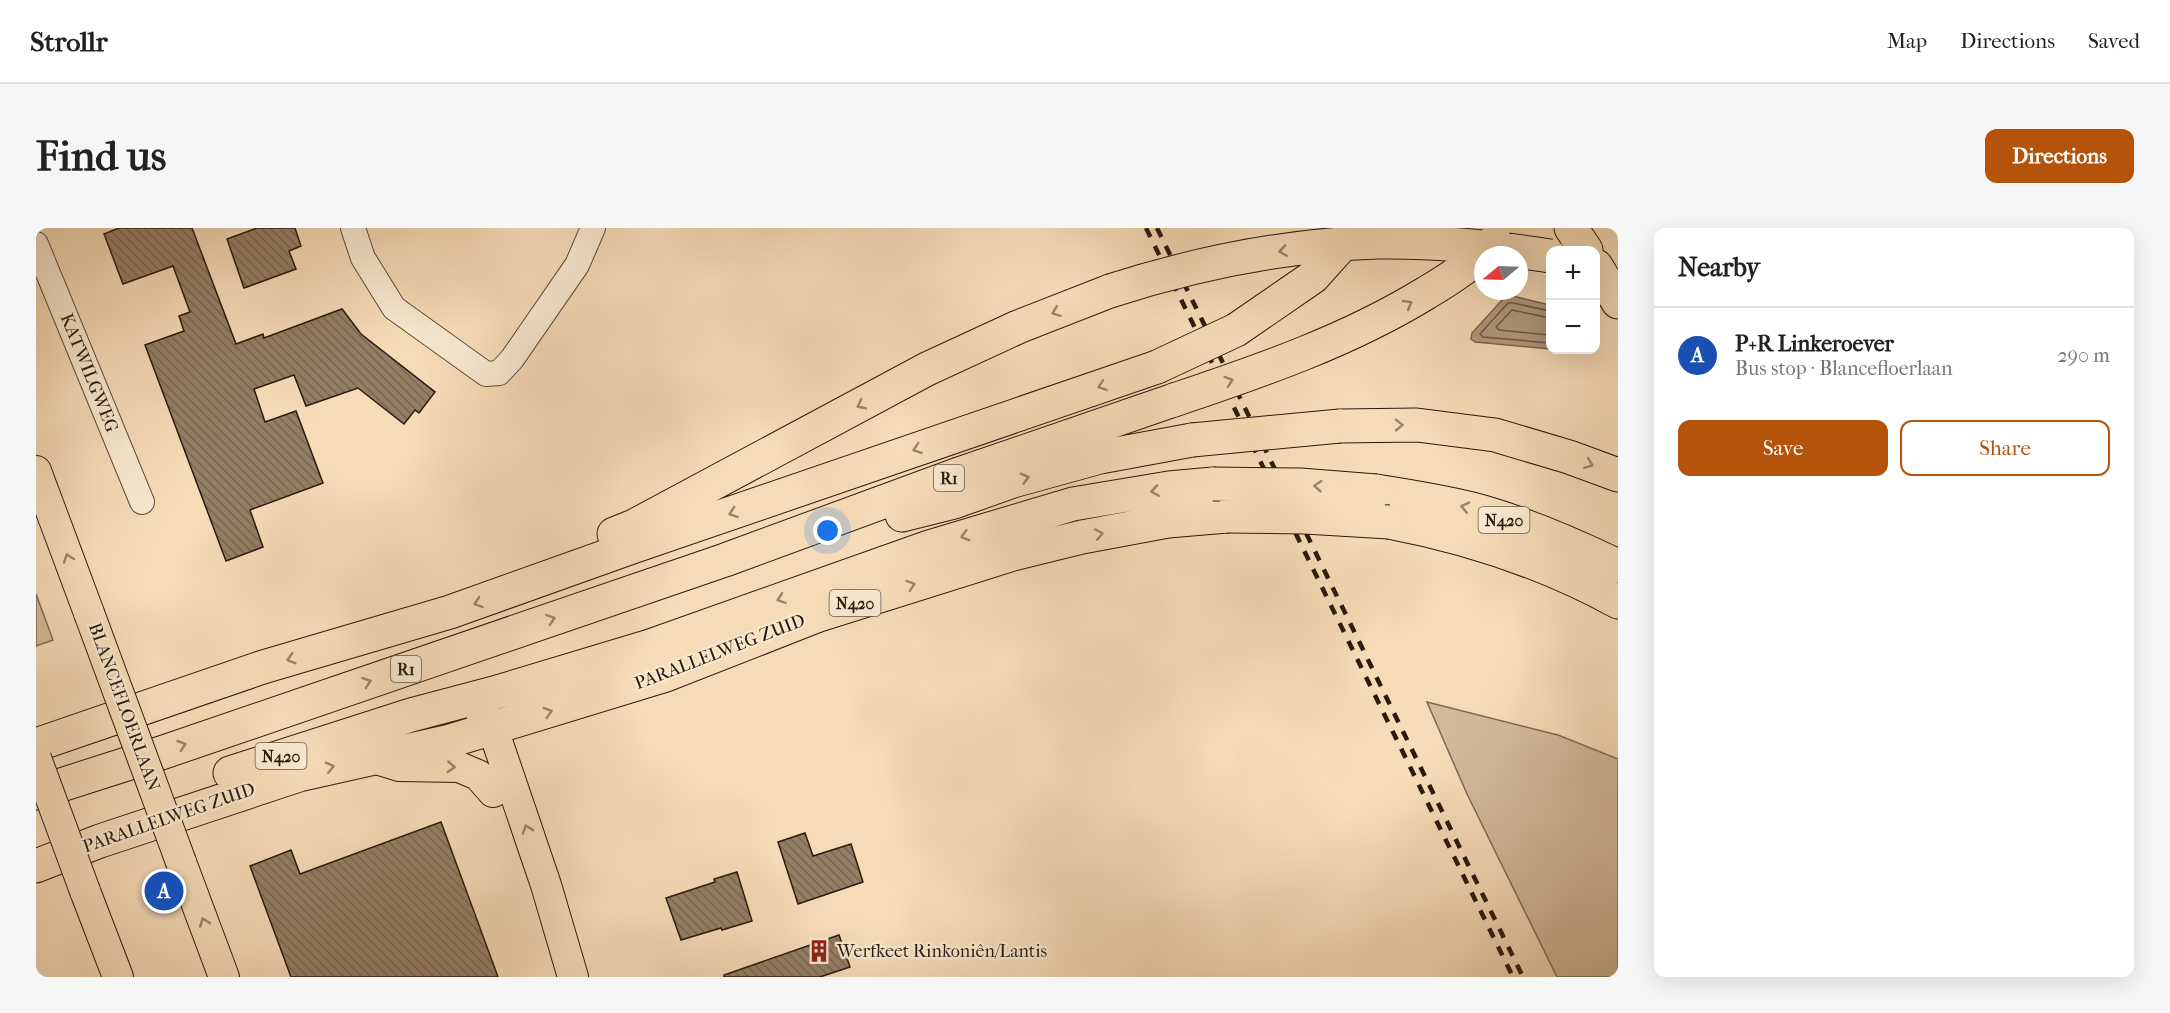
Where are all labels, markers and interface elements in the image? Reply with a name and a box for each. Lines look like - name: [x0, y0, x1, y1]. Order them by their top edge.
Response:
- text: Strollr: [30, 25, 108, 58]
- text: Map: [1887, 29, 1927, 53]
- text: Directions: [1960, 29, 2055, 53]
- text: Saved: [2088, 29, 2140, 53]
- button: Directions: [1985, 129, 2134, 183]
- text: Find us: [36, 132, 166, 181]
- one-way arrow: [1279, 245, 1288, 257]
- north arrow: [1474, 246, 1528, 300]
- map controls: [1546, 246, 1600, 354]
- button: +: [1546, 246, 1600, 300]
- text: Nearby: [1678, 252, 1760, 283]
- one-way arrow: [1402, 300, 1412, 311]
- button: −: [1546, 300, 1600, 354]
- one-way arrow: [1051, 305, 1062, 317]
- street label: KATWILGWEG: [56, 311, 122, 436]
- text: P+R Linkeroever: [1735, 331, 1894, 357]
- text: A: [1691, 344, 1704, 367]
- text: 290 m: [2057, 344, 2110, 367]
- text: Bus stop · Blancefloerlaan: [1735, 357, 1953, 380]
- one-way arrow: [1223, 376, 1234, 389]
- one-way arrow: [1097, 379, 1108, 391]
- one-way arrow: [857, 398, 867, 409]
- one-way arrow: [1394, 419, 1403, 431]
- button: Save: [1678, 420, 1888, 476]
- button: Share: [1900, 420, 2110, 476]
- one-way arrow: [912, 442, 923, 455]
- one-way arrow: [1582, 457, 1593, 469]
- road number: R1: [934, 465, 964, 491]
- one-way arrow: [1019, 473, 1030, 485]
- one-way arrow: [1313, 480, 1322, 493]
- one-way arrow: [1150, 484, 1159, 496]
- one-way arrow: [1460, 502, 1470, 515]
- one-way arrow: [728, 505, 739, 518]
- road number: N420: [1478, 507, 1530, 533]
- your location: [813, 516, 842, 545]
- one-way arrow: [1094, 528, 1104, 541]
- one-way arrow: [960, 529, 971, 541]
- one-way arrow: [63, 554, 76, 564]
- one-way arrow: [905, 580, 916, 592]
- road number: N420: [830, 590, 880, 616]
- one-way arrow: [776, 591, 787, 604]
- one-way arrow: [473, 595, 484, 608]
- street label: PARALLELWEG ZUID: [632, 610, 808, 694]
- one-way arrow: [545, 614, 556, 627]
- street label: BLANCEFLOERLAAN: [84, 620, 164, 794]
- one-way arrow: [286, 652, 297, 664]
- road number: R1: [391, 656, 421, 682]
- one-way arrow: [361, 677, 372, 690]
- one-way arrow: [542, 707, 553, 719]
- one-way arrow: [176, 740, 187, 753]
- road number: N420: [256, 743, 306, 769]
- one-way arrow: [447, 761, 456, 774]
- one-way arrow: [325, 762, 335, 775]
- street label: PARALLELWEG ZUID: [80, 779, 258, 857]
- one-way arrow: [521, 824, 534, 835]
- pin: A: [144, 868, 184, 914]
- one-way arrow: [198, 917, 211, 928]
- building icon: Werfkeet Rinkoniên/Lantis: [806, 938, 832, 964]
- place label: Werfkeet Rinkoniên/Lantis: [836, 941, 1048, 962]

